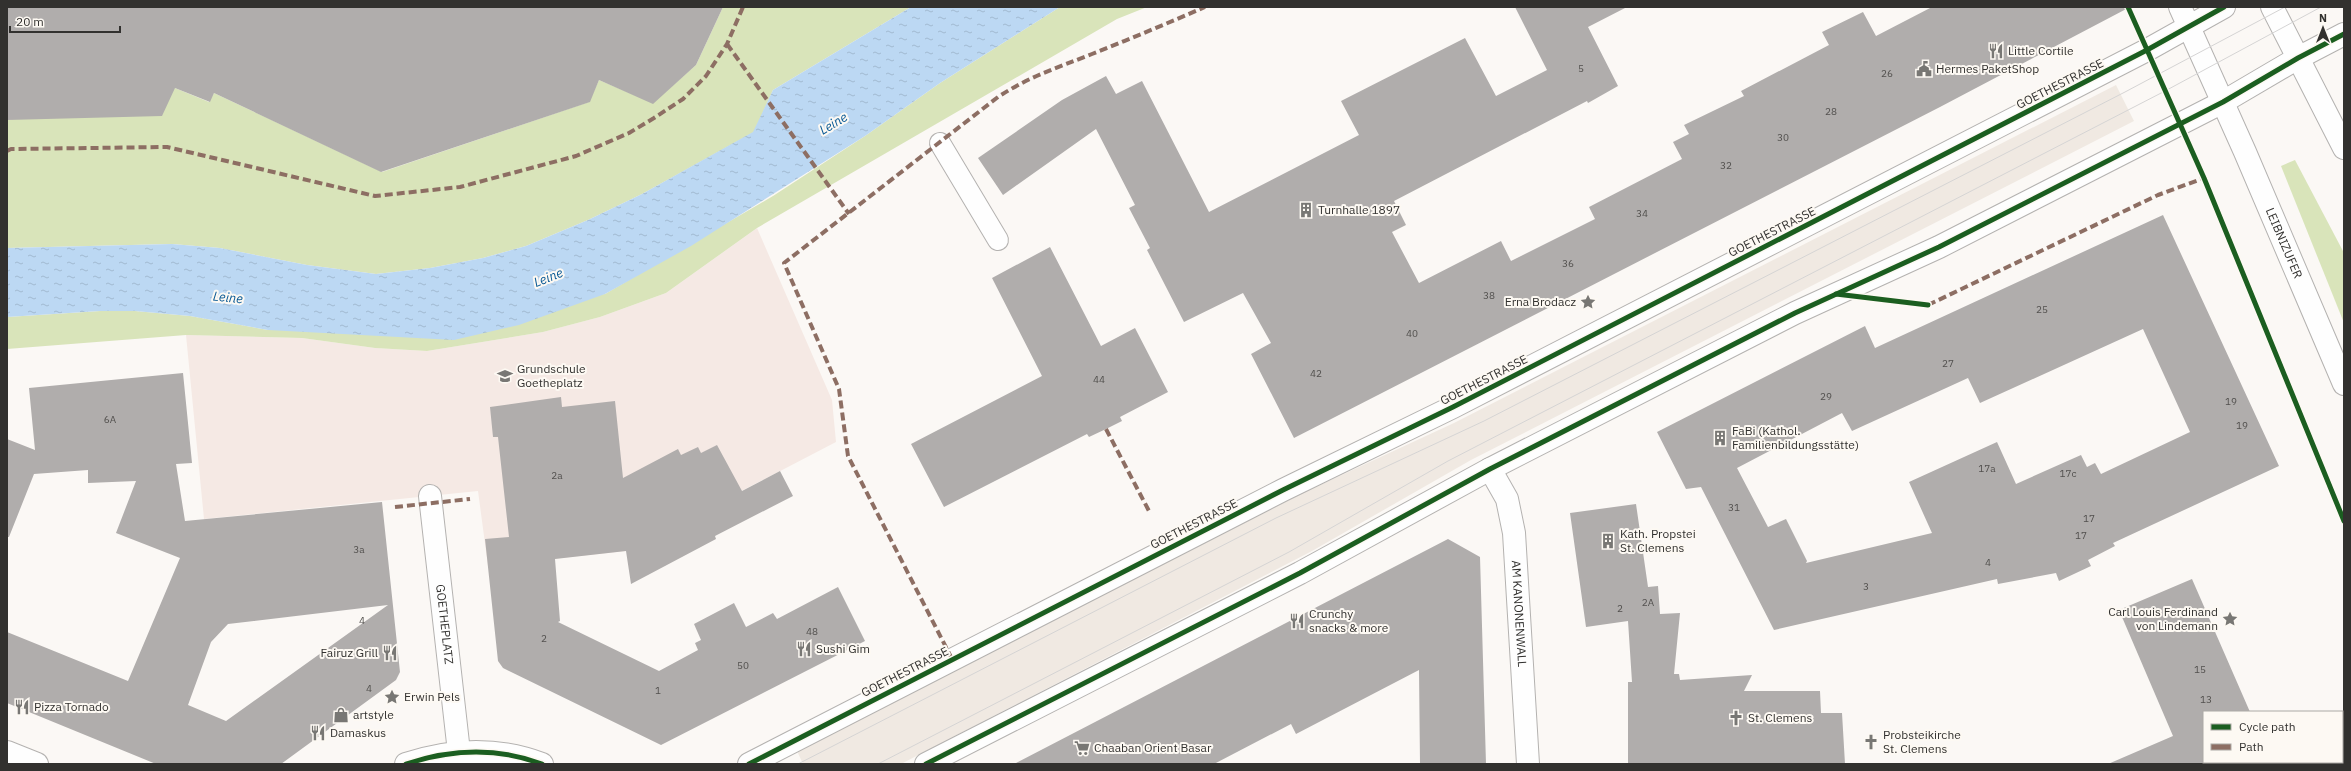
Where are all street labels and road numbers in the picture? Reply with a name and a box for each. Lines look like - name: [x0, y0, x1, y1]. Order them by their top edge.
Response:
- street label: GOETHESTRASSE: [2014, 55, 2106, 112]
- street label: GOETHESTRASSE: [1726, 203, 1818, 260]
- street label: LEIBNIZUFER: [2263, 205, 2306, 281]
- street label: GOETHESTRASSE: [1438, 351, 1530, 408]
- street label: GOETHESTRASSE: [1148, 495, 1240, 552]
- street label: AM KANONENWALL: [1509, 560, 1530, 667]
- street label: GOETHEPLATZ: [433, 583, 457, 665]
- street label: GOETHESTRASSE: [859, 643, 951, 700]

